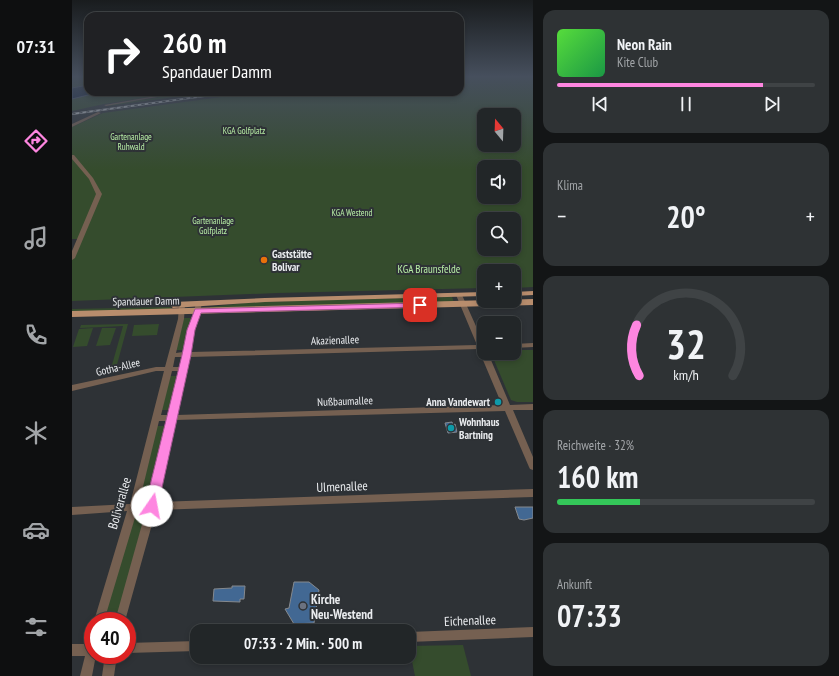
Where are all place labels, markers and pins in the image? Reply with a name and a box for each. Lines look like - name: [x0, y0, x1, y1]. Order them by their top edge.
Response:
- place label: Gaststätte Bolivar: [272, 247, 312, 274]
- marker: Gaststätte Bolivar: [259, 255, 269, 265]
- pin: [403, 288, 437, 322]
- place label: Anna Vandewart: [425, 395, 491, 409]
- marker: Anna Vandewart: [493, 397, 503, 407]
- place label: Wohnhaus Bartning: [458, 415, 500, 442]
- marker: Wohnhaus Bartning: [446, 423, 456, 433]
- place label: Kirche Neu-Westend: [311, 591, 373, 623]
- marker: Kirche Neu-Westend: [298, 601, 308, 611]

